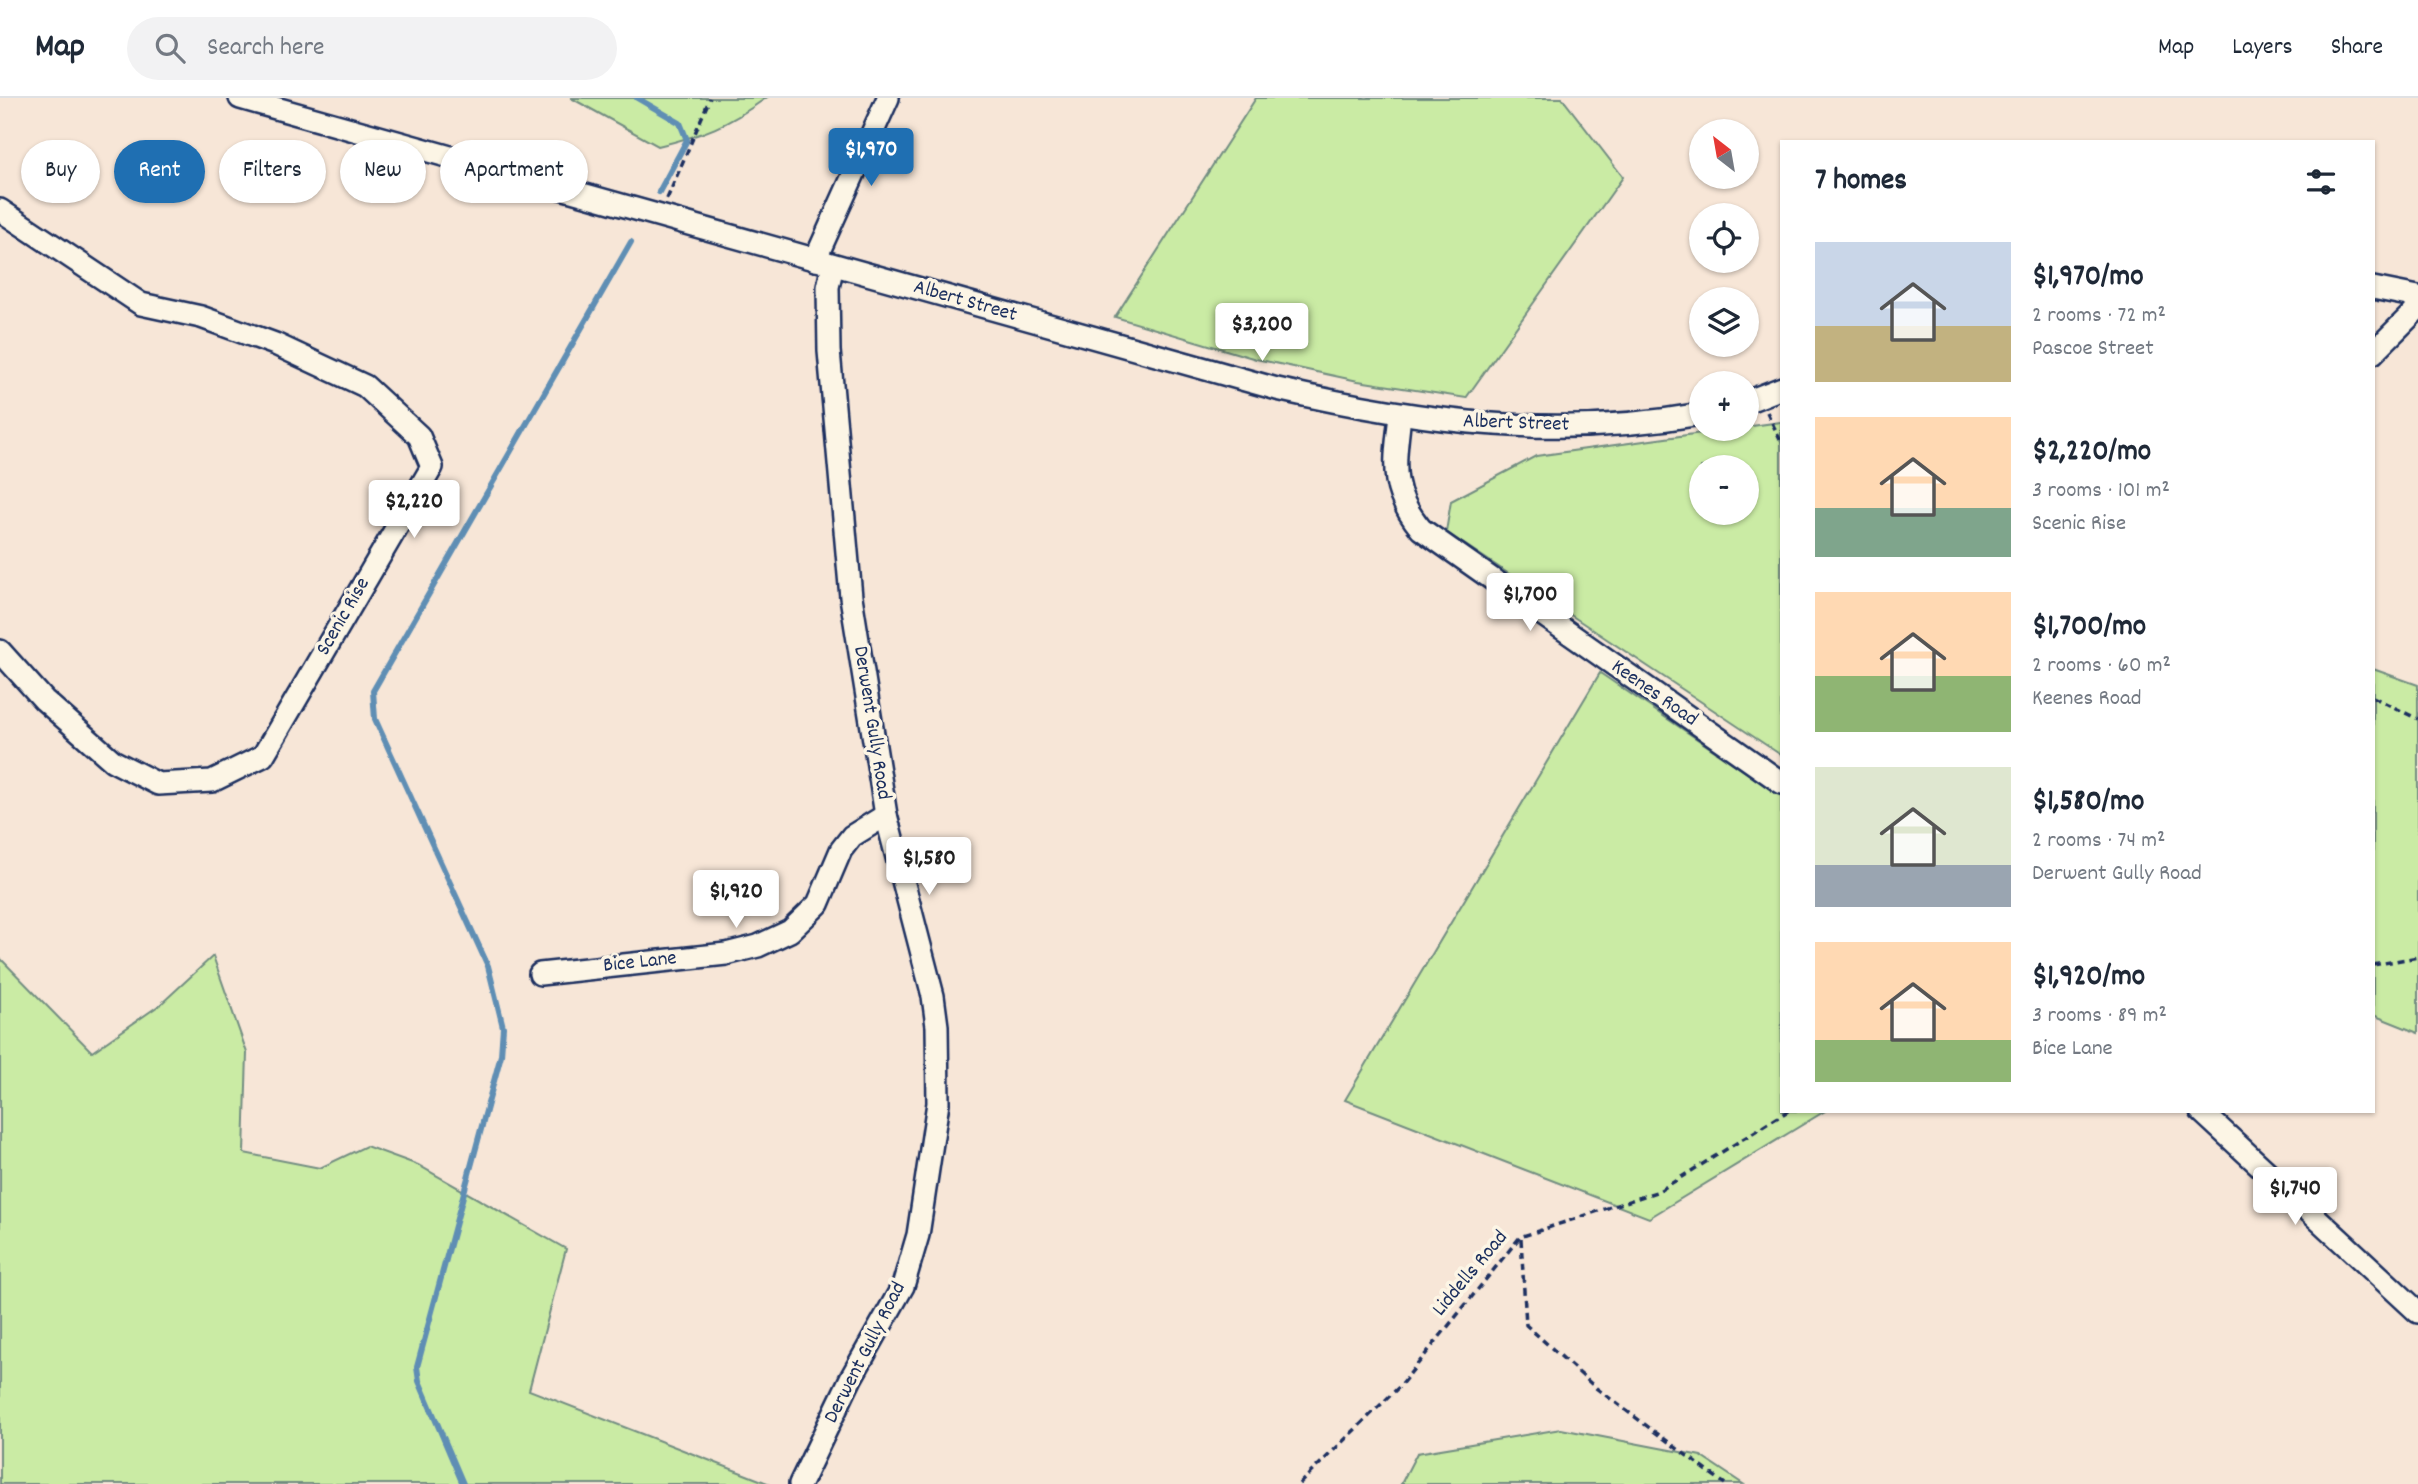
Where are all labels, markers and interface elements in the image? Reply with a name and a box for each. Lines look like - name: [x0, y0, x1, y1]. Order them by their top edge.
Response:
- search box: [127, 17, 617, 80]
- text: Map: [35, 25, 85, 72]
- icon: search: [151, 29, 189, 67]
- text: Search here: [207, 30, 325, 67]
- text: Map: [2158, 31, 2194, 65]
- text: Layers: [2232, 31, 2293, 65]
- text: Share: [2331, 31, 2383, 65]
- north arrow: [1689, 119, 1759, 189]
- map controls: [1689, 119, 1759, 525]
- pin: $1,970: [814, 129, 928, 188]
- text: $1,970: [845, 134, 897, 167]
- chip: Buy: [21, 140, 100, 203]
- chip: Rent: [114, 140, 205, 203]
- chip: Filters: [219, 140, 326, 203]
- chip: New: [340, 140, 426, 203]
- chip: Apartment: [440, 140, 588, 203]
- text: 7 homes: [1815, 161, 1907, 204]
- icon: filters: [2302, 163, 2340, 201]
- button: locate: [1689, 203, 1759, 273]
- text: $1,970/mo: [2032, 257, 2144, 300]
- icon: home: [1871, 270, 1955, 354]
- street label: Albert Street: [910, 273, 1020, 331]
- button: layers: [1689, 287, 1759, 357]
- text: 2 rooms · 72 m²: [2032, 300, 2166, 333]
- pin: $3,200: [1205, 303, 1319, 363]
- text: $3,200: [1231, 309, 1293, 342]
- text: Pascoe Street: [2032, 333, 2154, 366]
- button: +: [1689, 371, 1759, 441]
- street label: Albert Street: [1462, 407, 1570, 441]
- text: $2,220/mo: [2032, 432, 2151, 475]
- icon: home: [1871, 445, 1955, 529]
- button: −: [1689, 455, 1759, 525]
- text: 3 rooms · 101 m²: [2032, 475, 2170, 508]
- pin: $2,220: [357, 480, 471, 540]
- text: $2,220: [385, 486, 443, 519]
- text: Scenic Rise: [2032, 508, 2126, 541]
- street label: Scenic Rise: [310, 572, 378, 662]
- pin: $1,700: [1473, 574, 1587, 633]
- text: $1,700: [1503, 579, 1557, 612]
- text: $1,700/mo: [2032, 607, 2146, 650]
- icon: home: [1871, 620, 1955, 704]
- street label: Derwent Gully Road: [844, 644, 898, 802]
- text: 2 rooms · 60 m²: [2032, 650, 2171, 683]
- street label: Keenes Road: [1604, 653, 1704, 735]
- text: Keenes Road: [2032, 683, 2142, 716]
- text: $1,580/mo: [2032, 782, 2144, 825]
- icon: home: [1871, 795, 1955, 879]
- text: 2 rooms · 74 m²: [2032, 825, 2165, 858]
- pin: $1,580: [872, 838, 986, 897]
- text: $1,580: [902, 843, 956, 876]
- text: Derwent Gully Road: [2032, 858, 2202, 891]
- pin: $1,920: [679, 870, 793, 930]
- text: $1,920: [709, 876, 763, 909]
- street label: Bice Lane: [602, 944, 678, 982]
- text: $1,920/mo: [2032, 957, 2145, 1000]
- icon: home: [1871, 970, 1955, 1054]
- text: 3 rooms · 89 m²: [2032, 1000, 2167, 1033]
- text: Bice Lane: [2032, 1033, 2113, 1066]
- pin: $1,740: [2238, 1168, 2352, 1227]
- text: $1,740: [2269, 1173, 2321, 1206]
- street label: Liddells Road: [1426, 1224, 1516, 1324]
- street label: Derwent Gully Road: [817, 1277, 915, 1429]

